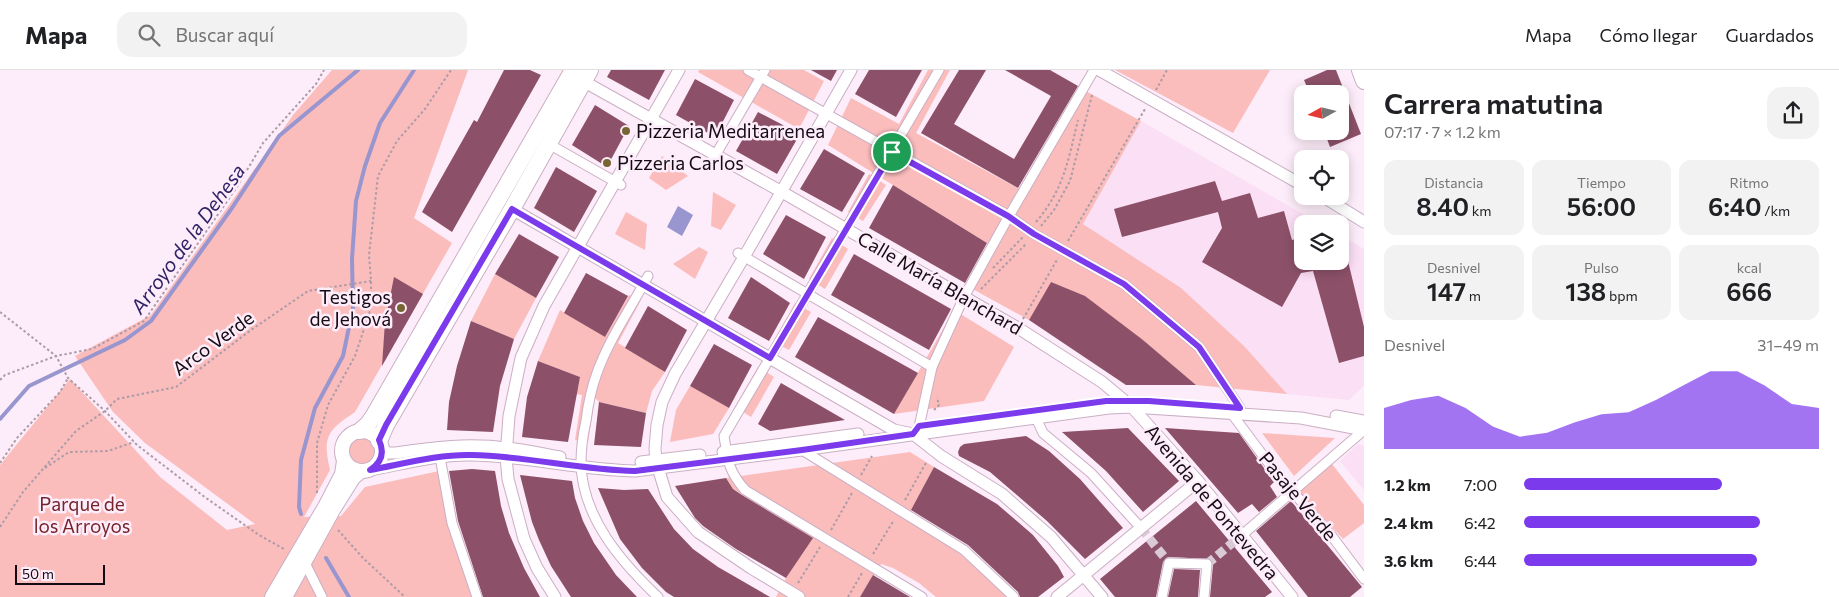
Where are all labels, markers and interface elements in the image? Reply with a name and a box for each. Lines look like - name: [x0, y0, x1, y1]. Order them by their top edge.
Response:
- search box: [117, 12, 467, 57]
- text: Mapa: [25, 20, 87, 49]
- icon: search: [135, 21, 163, 49]
- text: Buscar aquí: [175, 23, 274, 46]
- text: Mapa: [1525, 24, 1572, 46]
- text: Cómo llegar: [1600, 24, 1697, 46]
- text: Guardados: [1725, 24, 1814, 46]
- north arrow: [1294, 85, 1349, 140]
- map controls: [1294, 85, 1349, 270]
- text: Carrera matutina: [1384, 86, 1603, 120]
- button: share: [1767, 87, 1819, 139]
- place label: Pizzeria Meditarrenea: [636, 119, 825, 142]
- text: 07:17 · 7 × 1.2 km: [1384, 122, 1501, 141]
- marker: Pizzeria Meditarrenea: [620, 125, 632, 137]
- pin: [871, 131, 913, 173]
- icon: arrive: [878, 138, 906, 166]
- button: locate: [1294, 150, 1349, 205]
- place label: Pizzeria Carlos: [617, 151, 744, 174]
- marker: Pizzeria Carlos: [601, 157, 613, 169]
- water label: Arroyo de la Dehesa: [124, 159, 249, 319]
- text: Distancia: [1424, 174, 1483, 191]
- text: Tiempo: [1577, 174, 1626, 191]
- text: Ritmo: [1730, 174, 1769, 191]
- text: 8.40: [1416, 191, 1469, 221]
- text: 56:00: [1567, 191, 1636, 221]
- text: 6:40: [1708, 191, 1762, 221]
- text: km: [1469, 202, 1492, 219]
- text: /km: [1762, 202, 1790, 219]
- button: layers: [1294, 215, 1349, 270]
- street label: Calle María Blanchard: [854, 226, 1027, 339]
- text: Desnivel: [1427, 259, 1481, 276]
- text: Pulso: [1584, 259, 1619, 276]
- text: kcal: [1737, 259, 1762, 276]
- text: 147: [1427, 276, 1466, 306]
- text: 138: [1565, 276, 1606, 306]
- text: 666: [1726, 276, 1772, 306]
- place label: Testigos de Jehová: [310, 285, 391, 330]
- text: m: [1466, 287, 1481, 304]
- text: bpm: [1606, 287, 1638, 304]
- marker: Testigos de Jehová: [395, 302, 407, 314]
- street label: Arco Verde: [168, 305, 258, 380]
- text: Desnivel: [1384, 335, 1445, 354]
- text: 31–49 m: [1757, 335, 1819, 354]
- street label: Avenida de Pontevedra: [1141, 419, 1284, 584]
- street label: Pasaje Verde: [1255, 447, 1342, 545]
- text: 1.2 km: [1384, 475, 1431, 494]
- text: 7:00: [1464, 475, 1497, 494]
- park label: Parque de los Arroyos: [34, 492, 130, 537]
- text: 2.4 km: [1384, 513, 1433, 532]
- text: 6:42: [1464, 513, 1496, 532]
- text: 3.6 km: [1384, 551, 1433, 570]
- text: 6:44: [1464, 551, 1497, 570]
- scale bar: [15, 562, 105, 585]
- text: 50 m: [22, 565, 54, 582]

